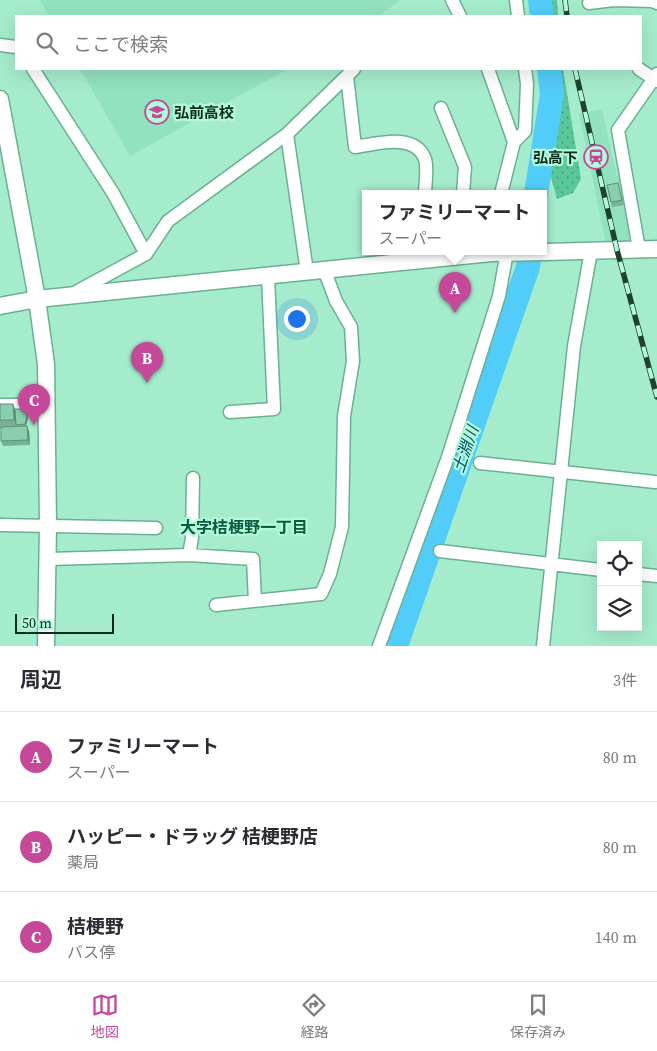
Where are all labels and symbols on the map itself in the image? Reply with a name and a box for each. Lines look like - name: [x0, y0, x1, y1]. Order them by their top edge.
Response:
- school or university icon: 弘前高校: [144, 99, 170, 125]
- place label: 弘前高校: [174, 102, 234, 123]
- station icon: 弘高下: [583, 144, 609, 170]
- place label: 弘高下: [533, 147, 578, 168]
- pin: A: [439, 272, 471, 313]
- your location: [284, 306, 310, 332]
- pin: B: [131, 342, 163, 383]
- pin: C: [18, 384, 50, 425]
- water label: 土淵川: [447, 421, 484, 475]
- district label: 大字桔梗野一丁目: [180, 516, 308, 538]
- scale bar: [15, 611, 114, 634]

